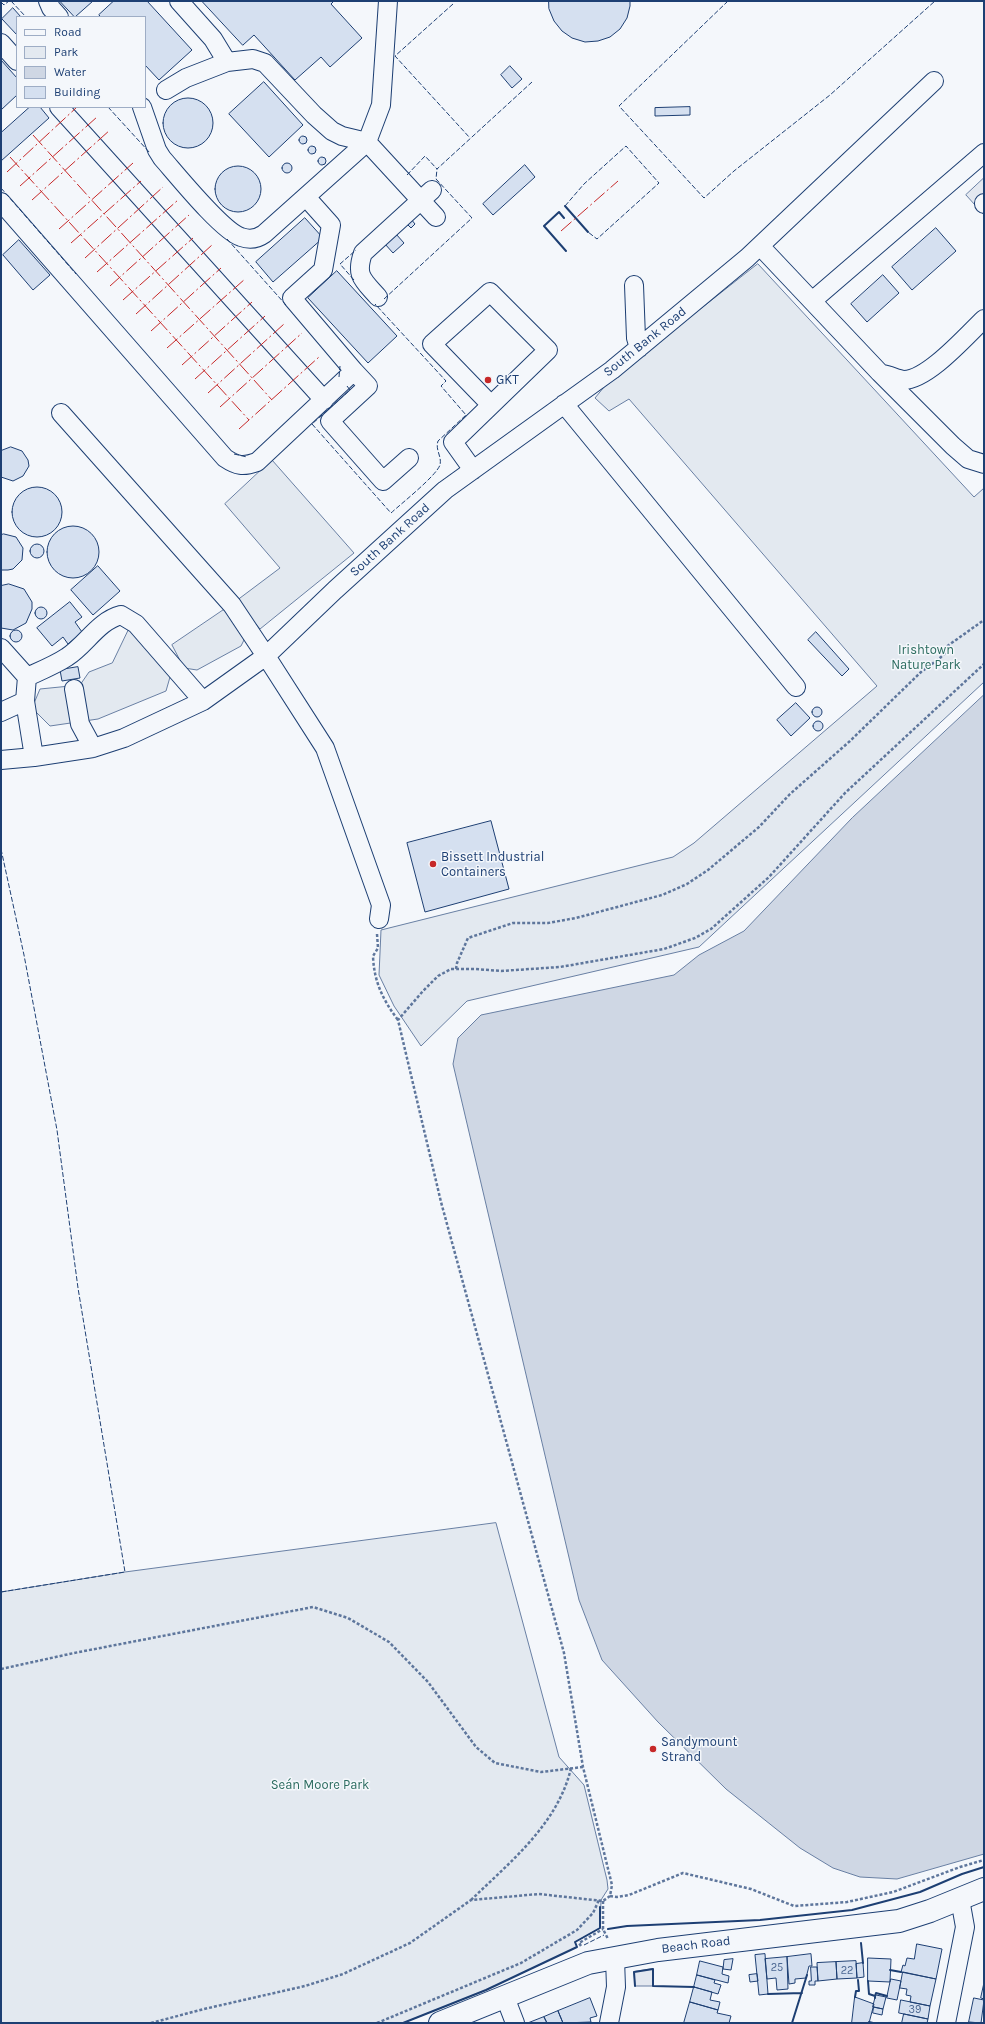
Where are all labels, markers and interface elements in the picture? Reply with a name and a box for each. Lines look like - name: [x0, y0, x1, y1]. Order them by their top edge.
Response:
- legend: [16, 16, 146, 108]
- text: Road: [54, 25, 82, 39]
- text: Park: [54, 45, 78, 59]
- text: Water: [54, 65, 86, 79]
- text: Building: [54, 85, 100, 99]
- street label: South Bank Road: [600, 304, 690, 380]
- place label: GKT: [496, 372, 519, 388]
- marker: GKT: [483, 375, 493, 385]
- street label: South Bank Road: [347, 500, 433, 580]
- park label: Irishtown Nature Park: [891, 642, 961, 673]
- place label: Bissett Industrial Containers: [441, 849, 544, 880]
- marker: Bissett Industrial Containers: [428, 859, 438, 869]
- place label: Sandymount Strand: [661, 1734, 737, 1765]
- marker: Sandymount Strand: [648, 1744, 658, 1754]
- park label: Seán Moore Park: [271, 1777, 369, 1793]
- street label: Beach Road: [661, 1933, 731, 1957]
- house number: 25: [771, 1961, 783, 1975]
- house number: 22: [841, 1964, 853, 1978]
- house number: 39: [909, 2003, 921, 2017]

